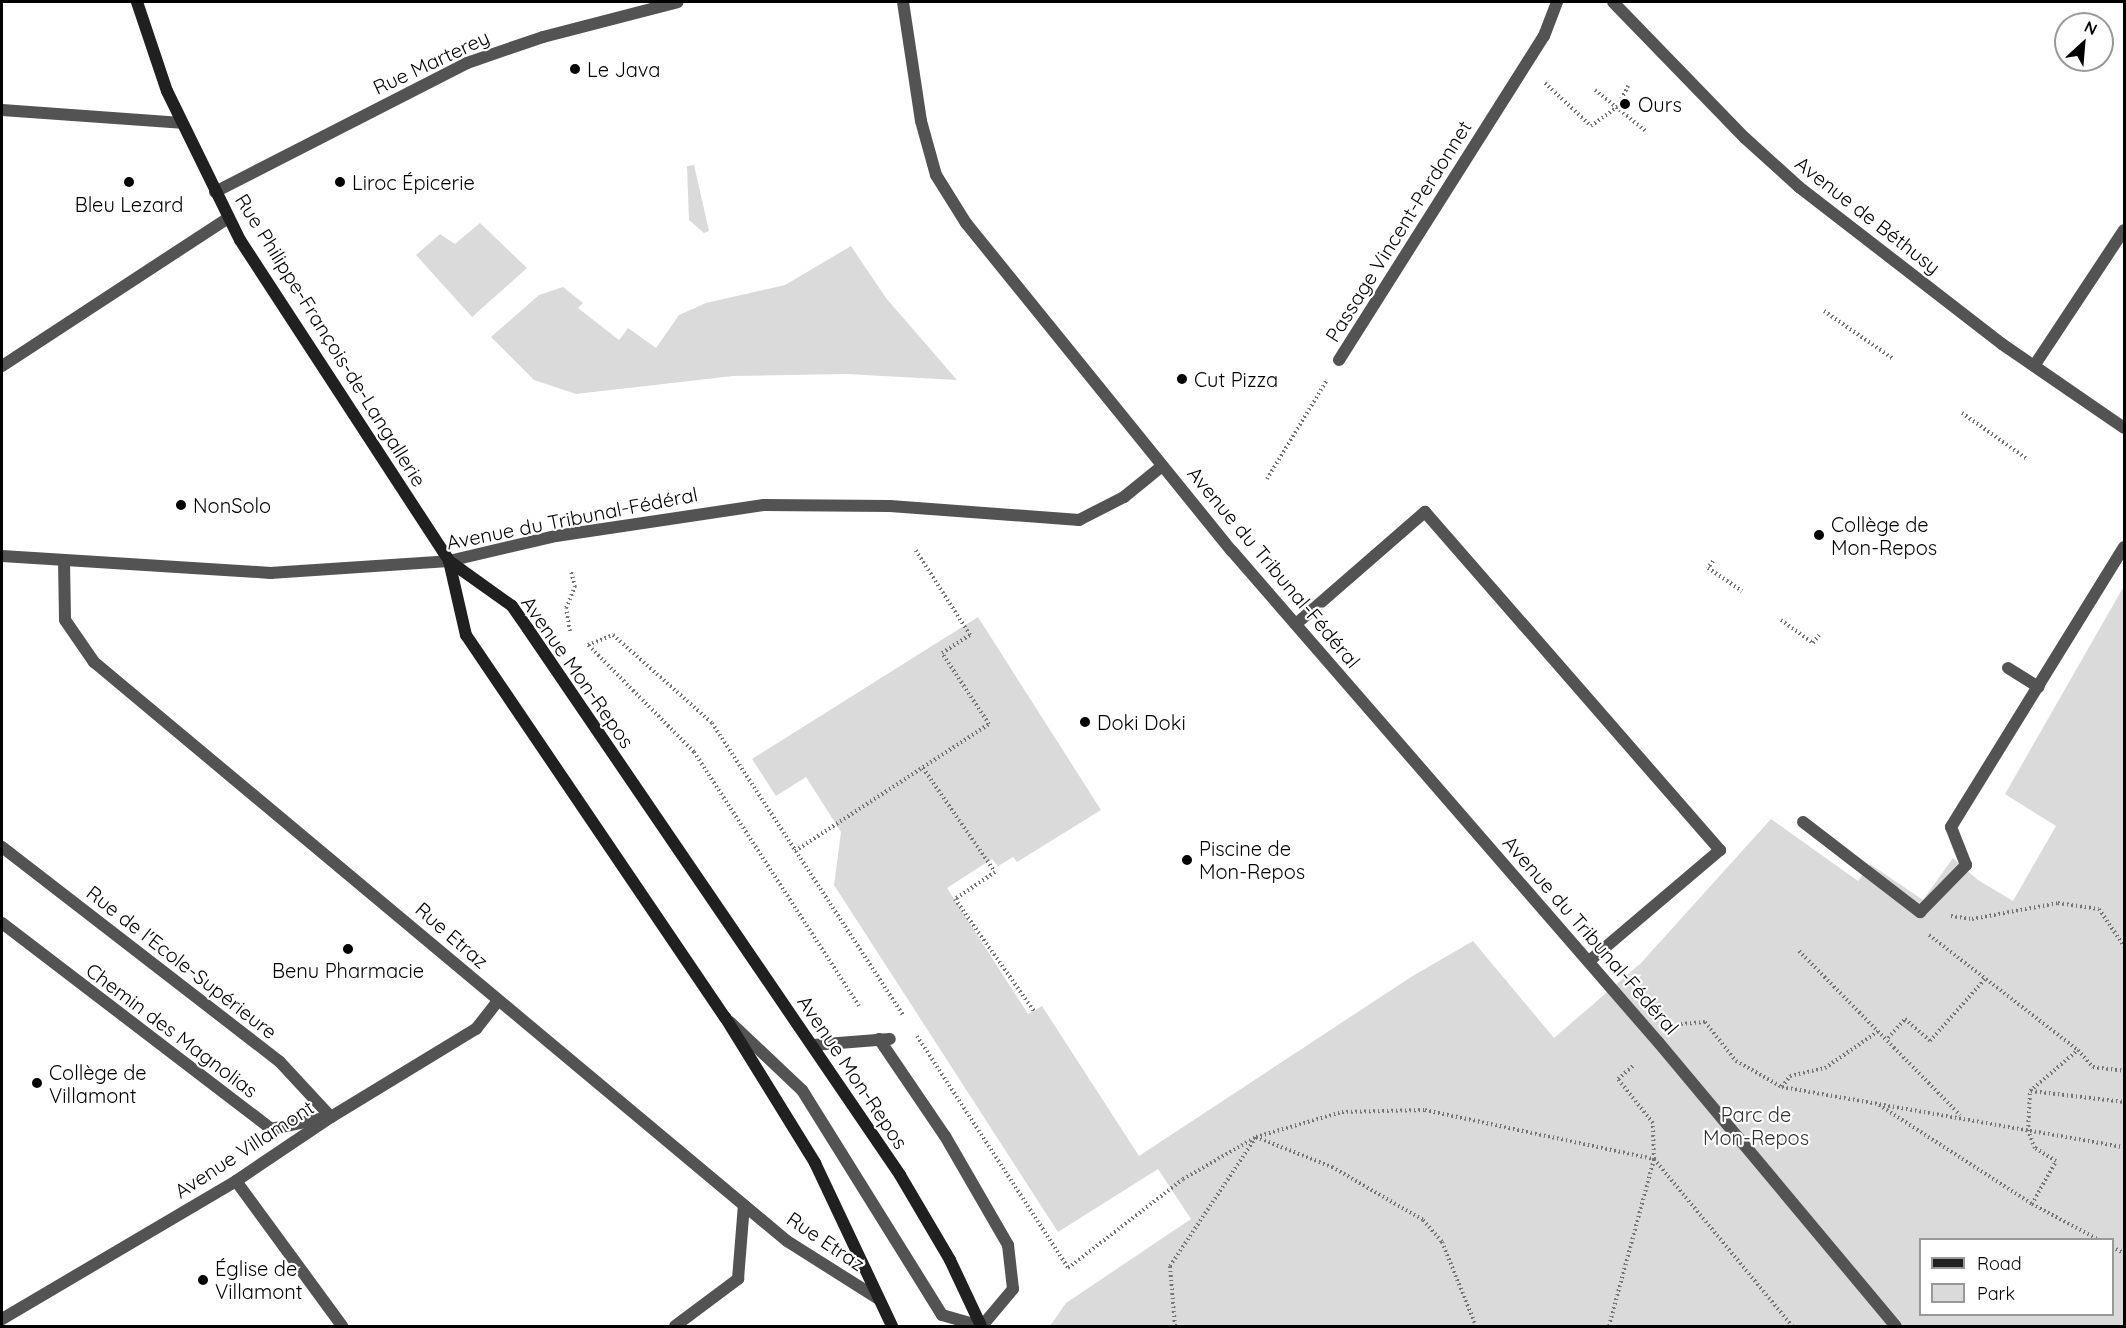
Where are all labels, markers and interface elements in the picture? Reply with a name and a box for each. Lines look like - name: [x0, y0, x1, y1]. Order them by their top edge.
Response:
- north arrow: [2054, 12, 2114, 72]
- text: N: [2081, 16, 2101, 39]
- street label: Rue Marterey: [369, 25, 493, 99]
- place label: Le Java: [587, 57, 660, 81]
- marker: Le Java: [568, 62, 582, 76]
- place label: Ours: [1638, 92, 1682, 116]
- marker: Ours: [1616, 95, 1634, 113]
- street label: Passage Vincent-Perdonnet: [1320, 116, 1476, 346]
- street label: Avenue de Béthusy: [1791, 151, 1945, 279]
- place label: Liroc Épicerie: [352, 170, 475, 194]
- marker: Bleu Lezard: [122, 175, 136, 189]
- marker: Liroc Épicerie: [333, 175, 347, 189]
- street label: Rue Philippe-François-de-Langallerie: [230, 189, 432, 491]
- place label: Bleu Lezard: [75, 192, 183, 216]
- place label: Cut Pizza: [1194, 367, 1278, 391]
- marker: Cut Pizza: [1175, 372, 1189, 386]
- street label: Avenue du Tribunal-Fédéral: [1183, 461, 1365, 673]
- street label: Avenue du Tribunal-Fédéral: [444, 482, 700, 554]
- place label: NonSolo: [193, 493, 271, 517]
- marker: NonSolo: [174, 498, 188, 512]
- place label: Collège de Mon-Repos: [1831, 512, 1937, 559]
- marker: Collège de Mon-Repos: [1812, 528, 1826, 542]
- street label: Avenue Mon-Repos: [517, 591, 639, 753]
- place label: Doki Doki: [1097, 710, 1186, 734]
- marker: Doki Doki: [1078, 715, 1092, 729]
- street label: Avenue du Tribunal-Fédéral: [1498, 831, 1684, 1039]
- place label: Piscine de Mon-Repos: [1199, 837, 1305, 884]
- marker: Piscine de Mon-Repos: [1180, 853, 1194, 867]
- street label: Rue de l'Ecole-Supérieure: [82, 880, 282, 1044]
- street label: Rue Etraz: [411, 897, 493, 973]
- marker: Benu Pharmacie: [341, 942, 355, 956]
- street label: Chemin des Magnolias: [81, 958, 263, 1102]
- place label: Benu Pharmacie: [272, 958, 424, 982]
- street label: Avenue Mon-Repos: [793, 991, 913, 1153]
- place label: Collège de Villamont: [49, 1060, 147, 1107]
- marker: Collège de Villamont: [30, 1076, 44, 1090]
- street label: Avenue Villamont: [170, 1095, 318, 1203]
- park label: Parc de Mon-Repos: [1703, 1103, 1809, 1150]
- street label: Rue Etraz: [783, 1206, 869, 1276]
- legend: [1919, 1238, 2114, 1316]
- text: Road: [1977, 1252, 2022, 1275]
- place label: Église de Villamont: [215, 1256, 303, 1303]
- marker: Église de Villamont: [196, 1273, 210, 1287]
- text: Park: [1977, 1282, 2015, 1305]

